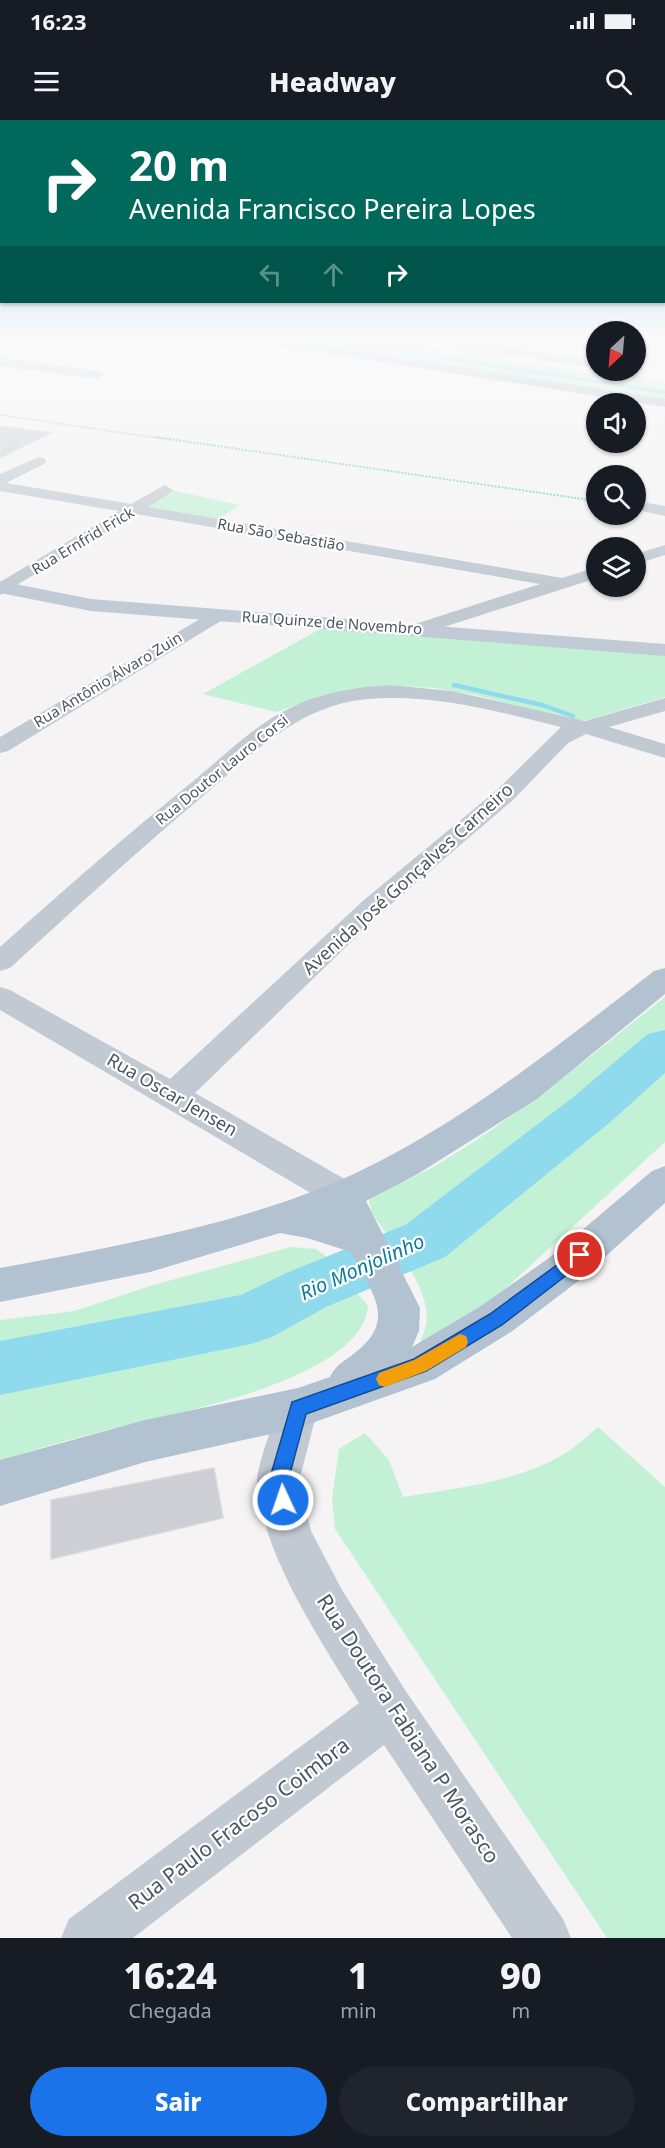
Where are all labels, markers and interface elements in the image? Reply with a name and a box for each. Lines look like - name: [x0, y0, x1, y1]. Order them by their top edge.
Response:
- text: 16:23: [30, 6, 87, 36]
- text: Headway: [269, 63, 396, 100]
- icon: menu: [30, 65, 63, 98]
- icon: search: [602, 65, 635, 98]
- text: 20 m: [129, 136, 229, 193]
- icon: right: [30, 144, 108, 222]
- text: Avenida Francisco Pereira Lopes: [129, 190, 536, 227]
- icon: left: [254, 258, 287, 291]
- icon: ahead: [317, 258, 350, 291]
- icon: right: [380, 258, 413, 291]
- north arrow: [586, 321, 646, 381]
- map controls: [586, 321, 646, 597]
- button: sound: [586, 393, 646, 453]
- button: search: [586, 465, 646, 525]
- street label: Rua Ernfrid Frick: [28, 502, 137, 579]
- street label: Rua São Sebastião: [216, 513, 346, 555]
- button: layers: [586, 537, 646, 597]
- street label: Rua Quinze de Novembro: [241, 606, 423, 638]
- street label: Rua Antônio Álvaro Zuin: [30, 627, 185, 731]
- street label: Rua Doutor Lauro Corsi: [151, 710, 292, 829]
- street label: Avenida José Gonçalves Carneiro: [297, 777, 518, 979]
- street label: Rua Oscar Jensen: [103, 1047, 242, 1141]
- water label: Rio Monjolinho: [295, 1227, 428, 1306]
- pin: [554, 1229, 605, 1280]
- icon: arrive: [563, 1238, 596, 1271]
- position arrow: [251, 1468, 315, 1532]
- street label: Rua Doutora Fabiana P Morasco: [311, 1588, 507, 1869]
- street label: Rua Paulo Fracoso Coimbra: [122, 1731, 355, 1916]
- text: 16:24: [123, 1951, 217, 2000]
- text: 1: [348, 1951, 369, 2000]
- text: 90: [500, 1951, 542, 2000]
- text: Chegada: [128, 1997, 212, 2024]
- text: min: [340, 1997, 377, 2024]
- text: m: [511, 1997, 530, 2024]
- button: Sair: [30, 2067, 327, 2136]
- button: Compartilhar: [339, 2067, 635, 2136]

